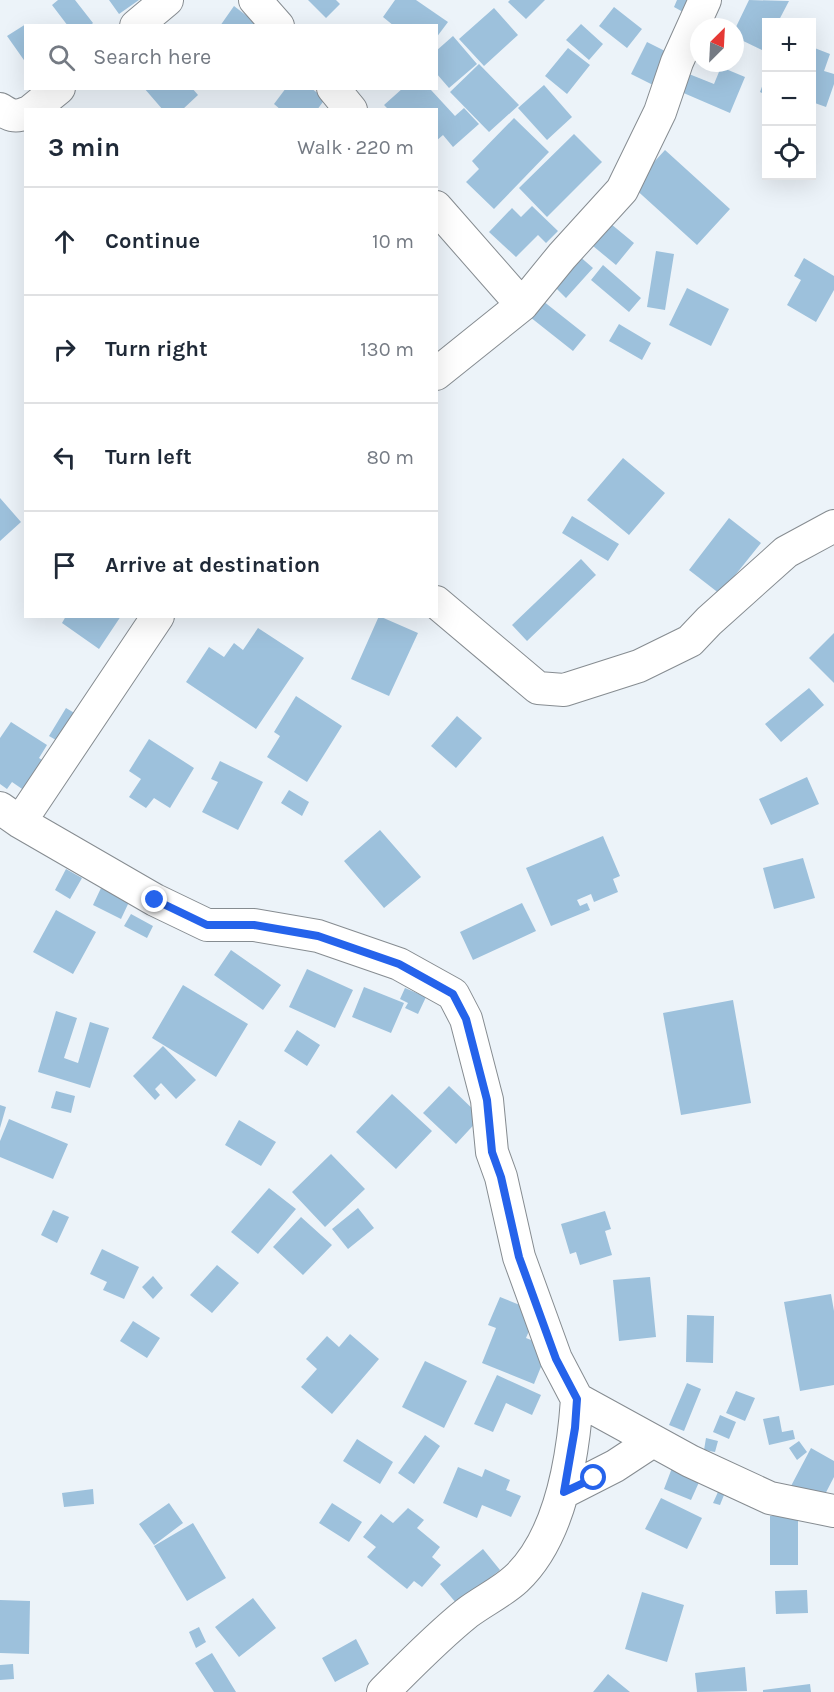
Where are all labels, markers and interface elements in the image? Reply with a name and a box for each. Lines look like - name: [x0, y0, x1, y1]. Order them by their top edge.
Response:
- north arrow: [690, 18, 744, 72]
- map controls: [762, 18, 816, 180]
- button: +: [762, 18, 816, 72]
- search box: [24, 24, 438, 90]
- icon: search: [45, 41, 78, 74]
- text: Search here: [93, 44, 211, 70]
- button: −: [762, 72, 816, 126]
- button: locate: [762, 126, 816, 180]
- text: 3 min: [48, 132, 120, 163]
- text: Walk · 220 m: [297, 136, 414, 159]
- icon: ahead: [48, 225, 81, 258]
- text: Continue: [105, 228, 200, 254]
- text: 10 m: [372, 230, 414, 253]
- icon: right: [48, 333, 81, 366]
- text: Turn right: [105, 336, 208, 362]
- text: 130 m: [360, 338, 414, 361]
- icon: left: [48, 441, 81, 474]
- text: Turn left: [105, 444, 192, 470]
- text: 80 m: [366, 446, 414, 469]
- icon: arrive: [48, 549, 81, 582]
- text: Arrive at destination: [105, 552, 320, 578]
- route end: [141, 886, 167, 912]
- route start: [580, 1464, 606, 1490]

